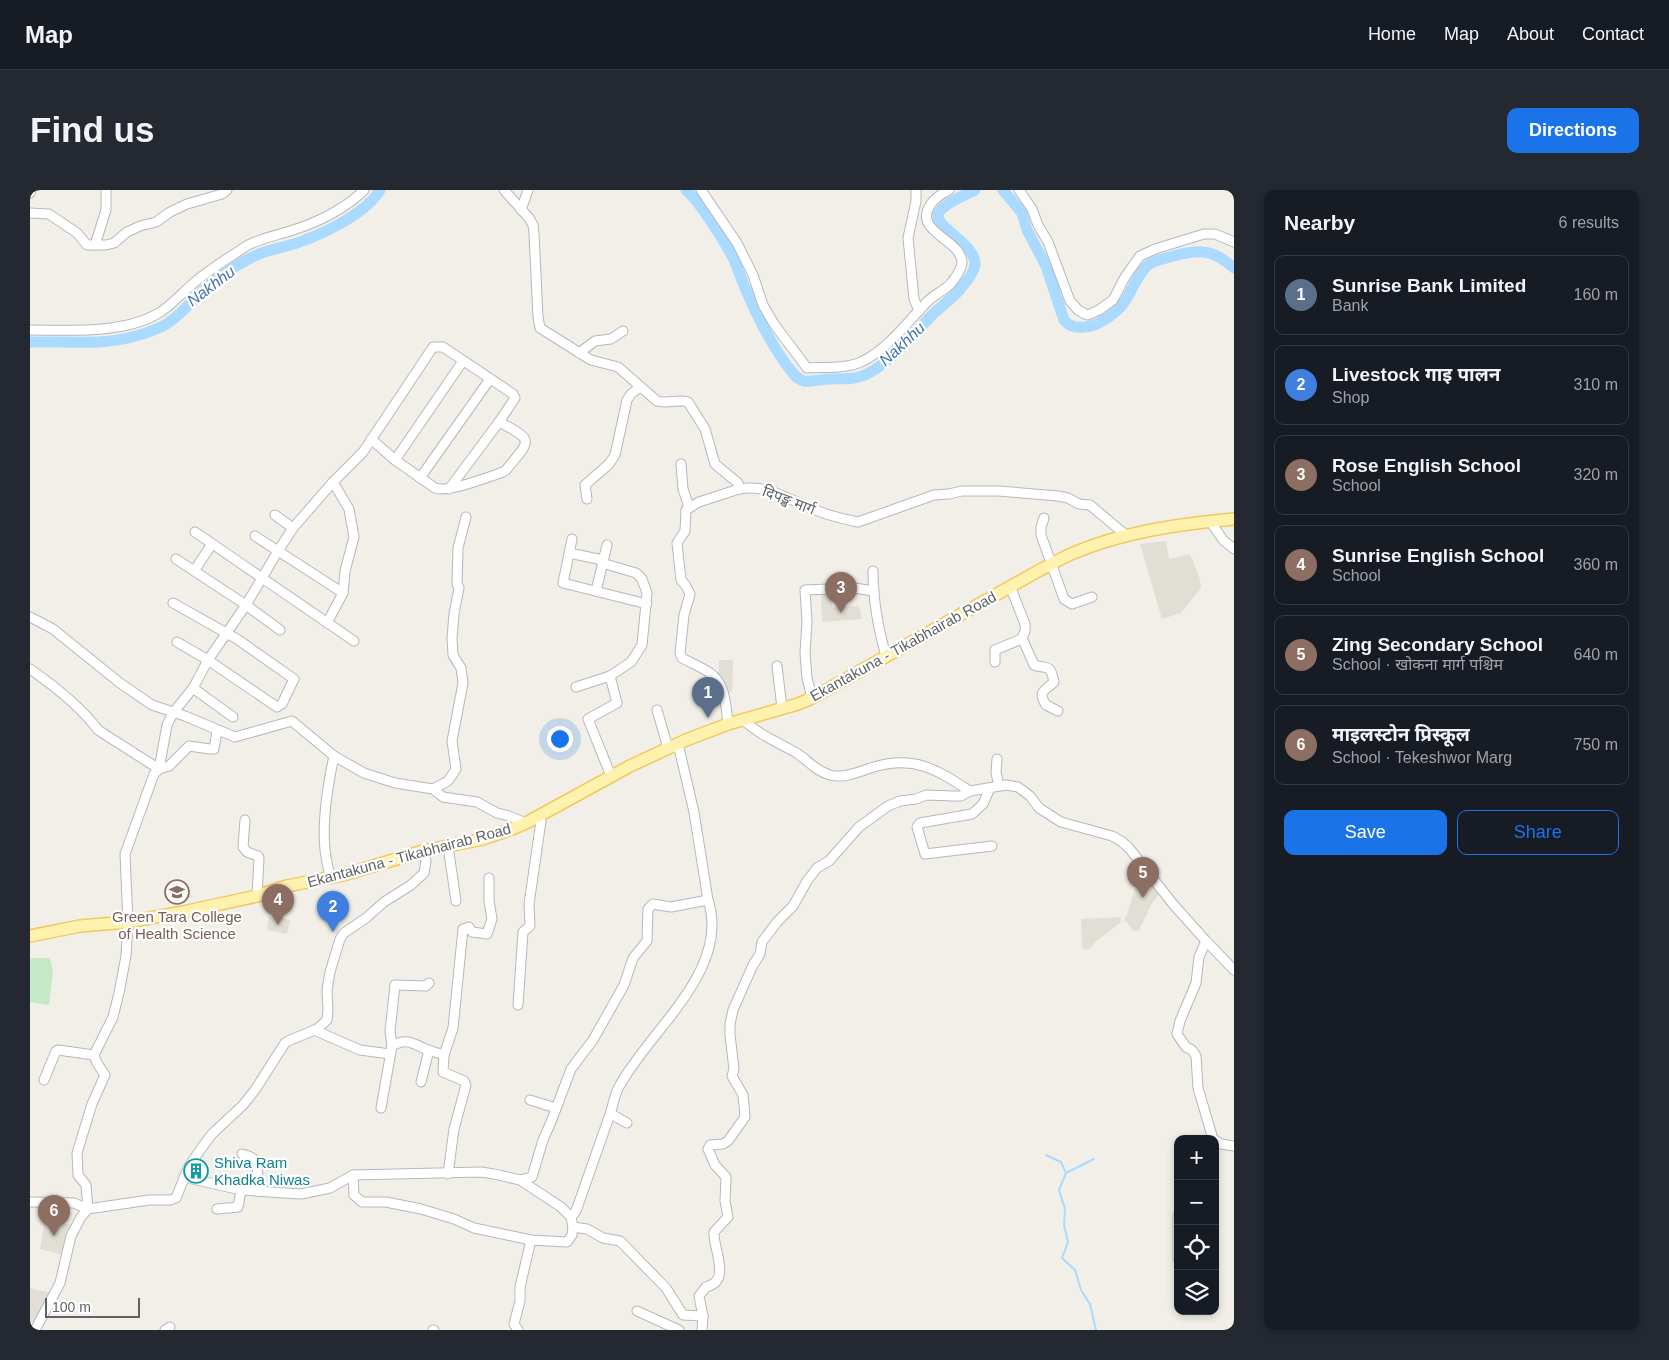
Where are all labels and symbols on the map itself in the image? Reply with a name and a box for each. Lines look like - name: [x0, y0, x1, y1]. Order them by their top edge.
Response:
- water label: Nakhhu: [184, 263, 238, 309]
- water label: Nakhhu: [876, 319, 928, 369]
- street label: दिपङ्ख मार्ग: [760, 482, 819, 518]
- pin: 3: [825, 572, 857, 613]
- street label: Ekantakuna - Tikabhairab Road: [807, 588, 999, 704]
- pin: 1: [692, 677, 724, 718]
- your location: [547, 726, 573, 752]
- street label: Ekantakuna - Tikabhairab Road: [305, 820, 513, 890]
- pin: 5: [1127, 857, 1159, 898]
- school or university icon: Green Tara College of Health Science: [164, 879, 190, 905]
- pin: 4: [262, 884, 294, 925]
- pin: 2: [317, 891, 349, 932]
- place label: Green Tara College of Health Science: [112, 908, 242, 942]
- place label: Shiva Ram Khadka Niwas: [214, 1154, 310, 1188]
- building icon: Shiva Ram Khadka Niwas: [183, 1158, 209, 1184]
- pin: 6: [38, 1195, 70, 1236]
- scale bar: [45, 1295, 140, 1318]

